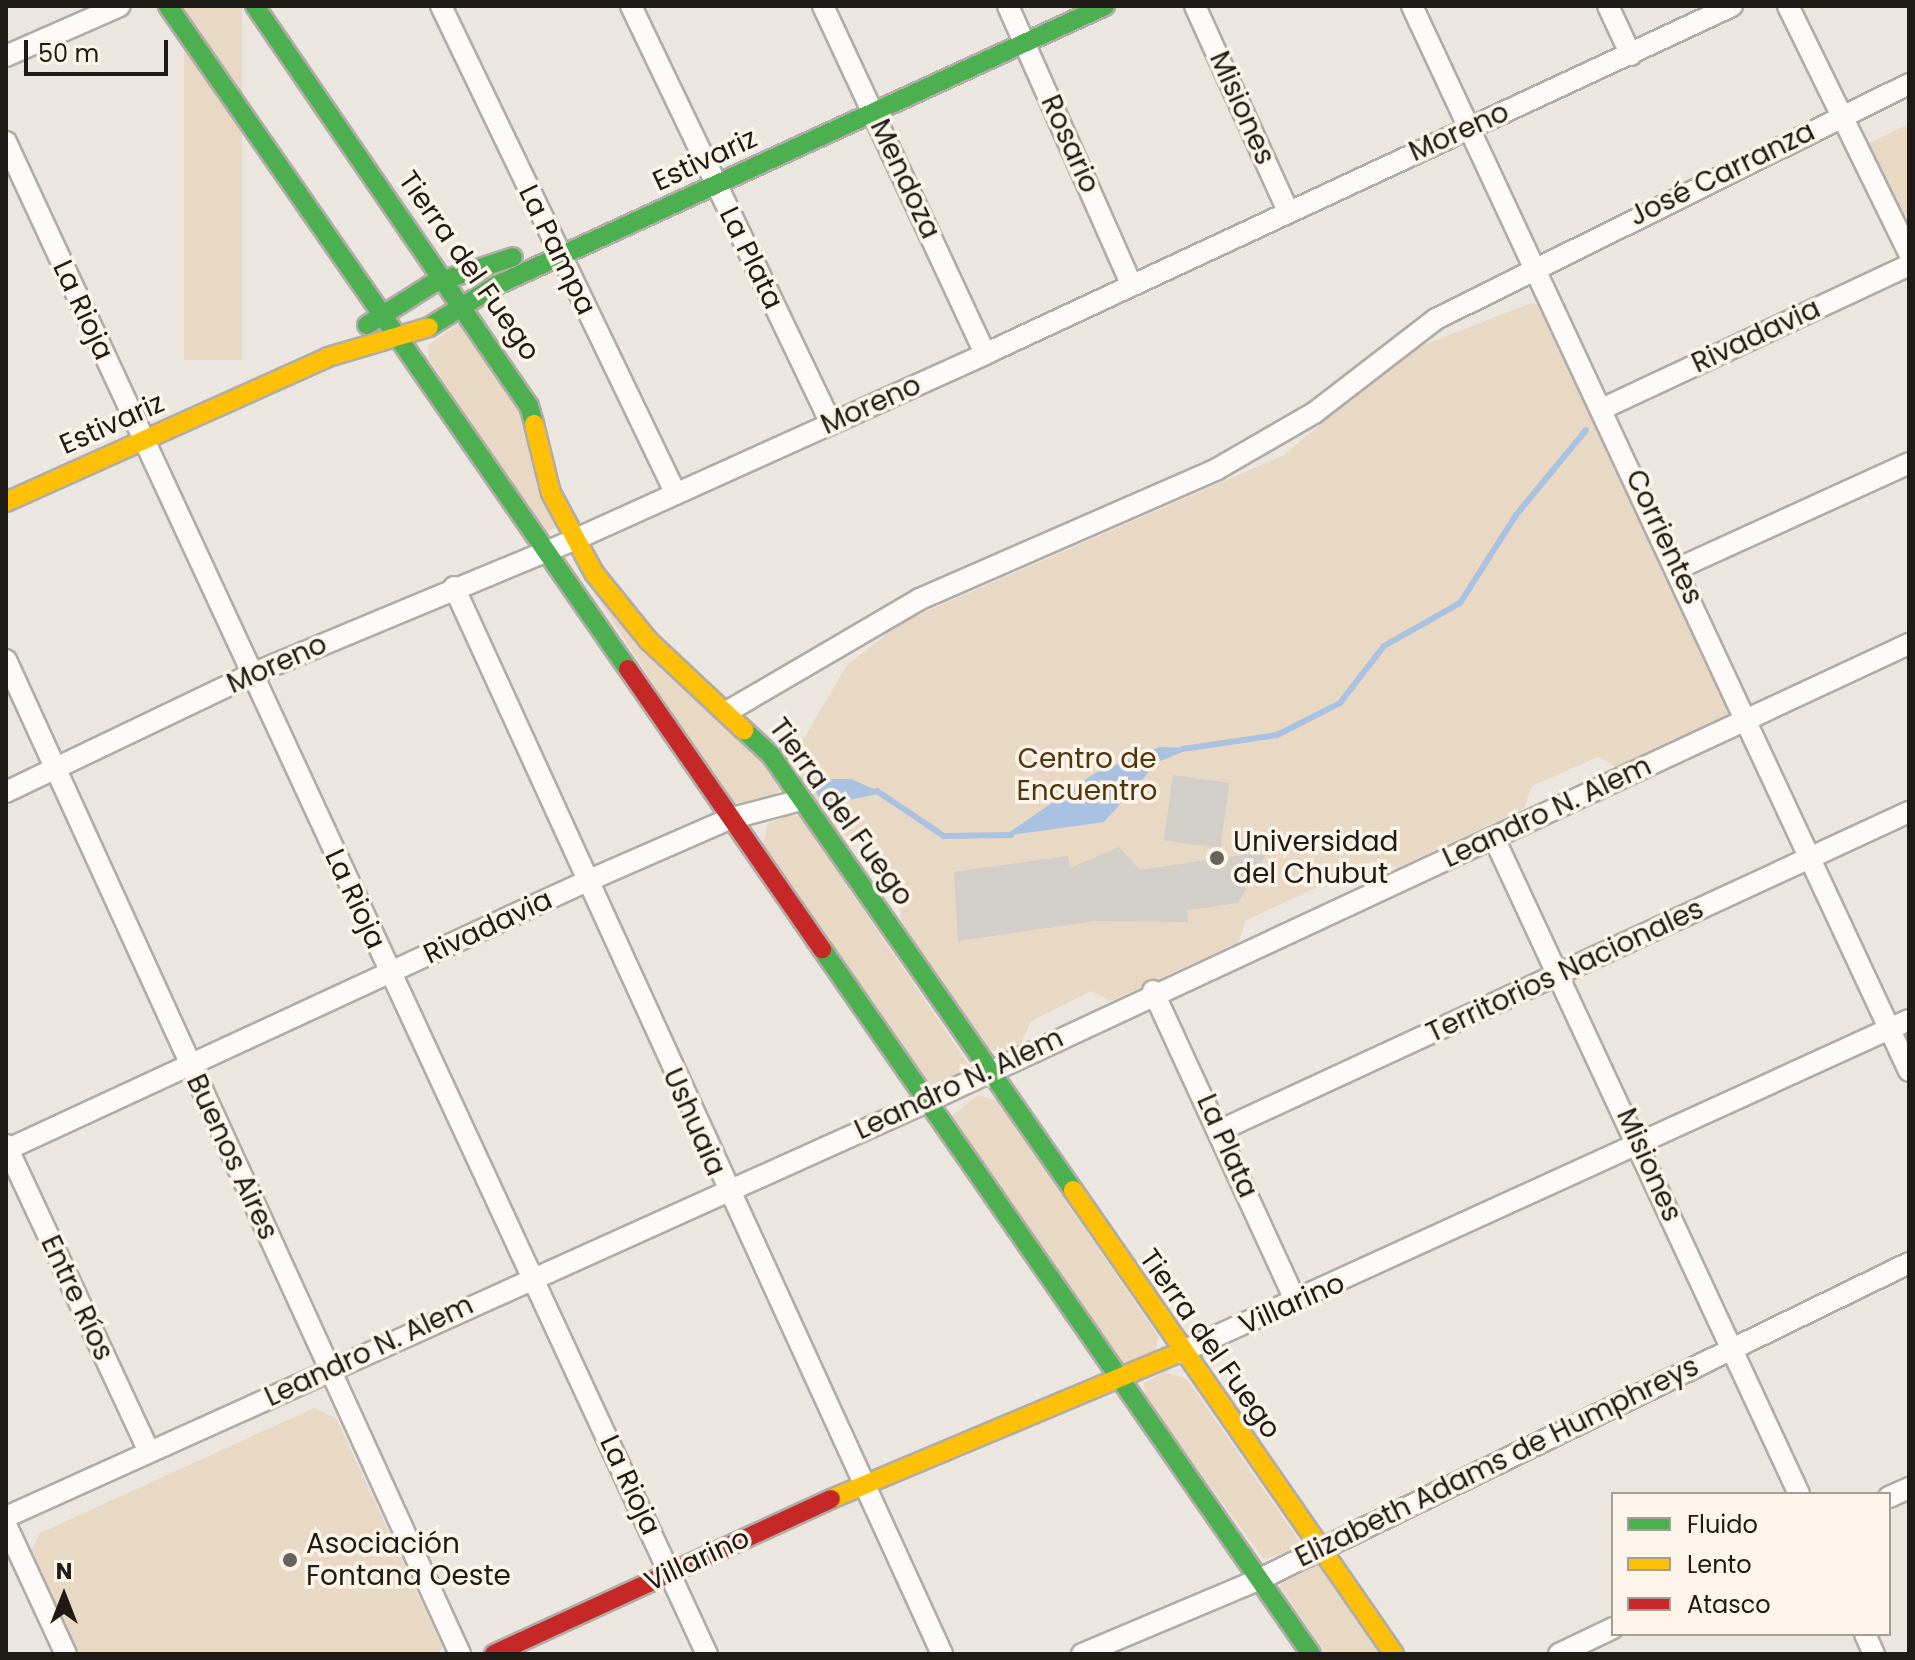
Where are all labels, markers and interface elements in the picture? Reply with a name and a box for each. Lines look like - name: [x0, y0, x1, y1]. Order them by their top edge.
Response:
- scale bar: [28, 24, 172, 74]
- text: 50 m: [38, 37, 99, 70]
- street label: Misiones: [1202, 46, 1282, 170]
- street label: Rosario: [1034, 90, 1106, 198]
- street label: Moreno: [1404, 95, 1514, 169]
- street label: Mendoza: [863, 114, 947, 244]
- street label: José Carranza: [1624, 115, 1820, 233]
- street label: Estivariz: [648, 121, 762, 199]
- street label: Tierra del Fuego: [391, 165, 547, 367]
- street label: La Pampa: [511, 180, 603, 320]
- street label: La Plata: [712, 201, 790, 315]
- street label: La Rioja: [45, 255, 121, 365]
- street label: Rivadavia: [1686, 292, 1826, 380]
- street label: Moreno: [816, 368, 926, 442]
- street label: Estivariz: [55, 386, 169, 462]
- street label: Corrientes: [1618, 464, 1710, 610]
- street label: Moreno: [222, 627, 332, 701]
- street label: Tierra del Fuego: [762, 712, 920, 912]
- park label: Centro de Encuentro: [1016, 742, 1158, 808]
- street label: Leandro N. Alem: [1437, 749, 1657, 875]
- place label: Universidad del Chubut: [1233, 825, 1399, 891]
- street label: La Rioja: [317, 844, 393, 954]
- marker: Universidad del Chubut: [1208, 849, 1226, 867]
- street label: Rivadavia: [418, 883, 558, 971]
- street label: Territorios Nacionales: [1421, 892, 1709, 1050]
- street label: Leandro N. Alem: [849, 1021, 1069, 1147]
- street label: Ushuaia: [655, 1063, 733, 1181]
- street label: Buenos Aires: [179, 1069, 285, 1245]
- street label: La Plata: [1189, 1089, 1265, 1203]
- street label: Misiones: [1609, 1103, 1689, 1227]
- street label: Entre Ríos: [33, 1230, 121, 1366]
- street label: Tierra del Fuego: [1132, 1243, 1288, 1445]
- street label: Villarino: [1234, 1266, 1350, 1342]
- street label: Leandro N. Alem: [259, 1288, 479, 1414]
- street label: Elizabeth Adams de Humphreys: [1290, 1350, 1704, 1574]
- street label: La Rioja: [592, 1430, 668, 1540]
- legend: [1611, 1492, 1891, 1636]
- text: Fluido: [1687, 1508, 1758, 1541]
- street label: Villarino: [639, 1521, 755, 1599]
- place label: Asociación Fontana Oeste: [306, 1527, 511, 1593]
- text: Lento: [1687, 1548, 1752, 1581]
- marker: Asociación Fontana Oeste: [281, 1551, 299, 1569]
- north arrow: [24, 1556, 104, 1636]
- text: N: [56, 1556, 72, 1587]
- text: Atasco: [1687, 1588, 1771, 1621]

